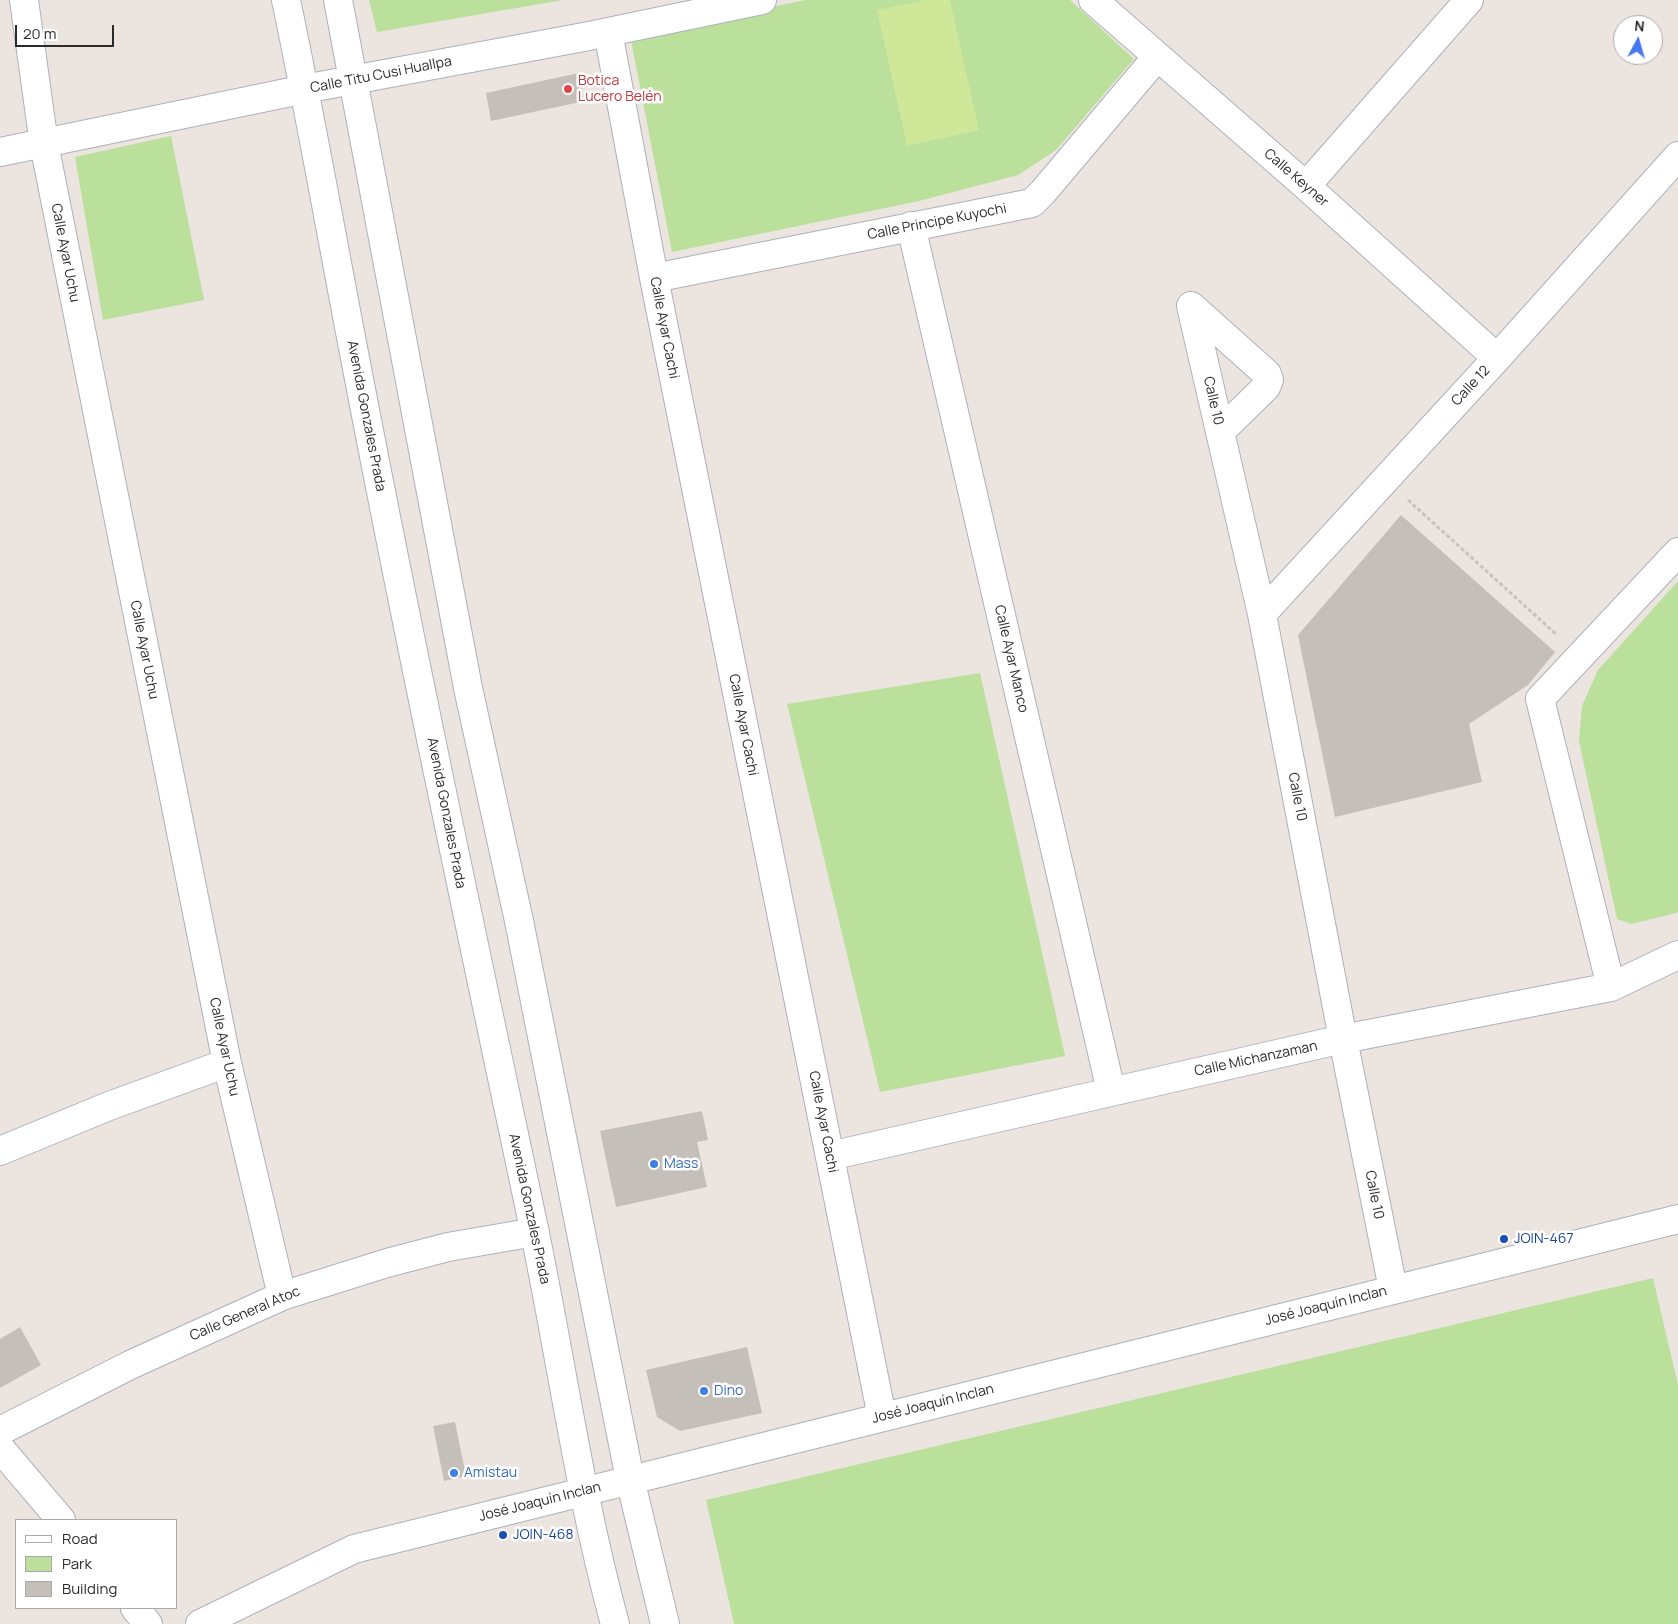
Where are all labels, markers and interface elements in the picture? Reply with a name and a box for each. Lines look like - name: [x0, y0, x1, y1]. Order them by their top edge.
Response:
- scale bar: [18, 15, 116, 47]
- north arrow: [1613, 15, 1663, 65]
- text: N: [1634, 16, 1646, 36]
- text: 20 m: [23, 23, 56, 44]
- street label: Calle Titu Cusi Huallpa: [309, 53, 453, 97]
- place label: Botica Lucero Belén: [578, 73, 661, 105]
- marker: Botica Lucero Belén: [562, 83, 574, 95]
- street label: Calle Keyner: [1260, 145, 1332, 211]
- street label: Calle Principe Kuyochi: [866, 200, 1008, 244]
- street label: Calle Ayar Uchu: [47, 202, 83, 304]
- street label: Calle Ayar Cachi: [646, 276, 682, 380]
- street label: Avenida Gonzales Prada: [343, 339, 389, 493]
- street label: Calle 12: [1448, 362, 1494, 410]
- street label: Calle 10: [1199, 375, 1227, 427]
- street label: Calle Ayar Uchu: [126, 599, 162, 701]
- street label: Calle Ayar Manco: [990, 604, 1032, 714]
- street label: Calle Ayar Cachi: [725, 673, 761, 777]
- street label: Avenida Gonzales Prada: [423, 736, 469, 890]
- street label: Calle 10: [1284, 771, 1310, 823]
- street label: Calle Ayar Uchu: [205, 996, 243, 1098]
- street label: Calle Michanzaman: [1193, 1038, 1319, 1080]
- street label: Calle Ayar Cachi: [805, 1070, 841, 1174]
- street label: Avenida Gonzales Prada: [505, 1132, 553, 1286]
- place label: Mass: [664, 1156, 698, 1172]
- marker: Mass: [648, 1158, 660, 1170]
- street label: Calle 10: [1361, 1169, 1387, 1221]
- place label: JOIN-467: [1514, 1231, 1574, 1247]
- marker: JOIN-467: [1498, 1233, 1510, 1245]
- street label: Calle General Atoc: [187, 1283, 303, 1345]
- street label: José Joaquín Inclan: [1263, 1283, 1389, 1329]
- street label: José Joaquín Inclan: [870, 1381, 996, 1427]
- place label: Dino: [714, 1383, 743, 1399]
- marker: Dino: [698, 1385, 710, 1397]
- place label: Amistau: [464, 1465, 517, 1481]
- marker: Amistau: [448, 1467, 460, 1479]
- street label: José Joaquín Inclan: [477, 1479, 603, 1525]
- legend: [15, 1519, 178, 1609]
- place label: JOIN-468: [513, 1527, 574, 1543]
- text: Road: [62, 1528, 98, 1549]
- marker: JOIN-468: [497, 1529, 509, 1541]
- text: Park: [62, 1553, 92, 1574]
- text: Building: [62, 1578, 117, 1599]

